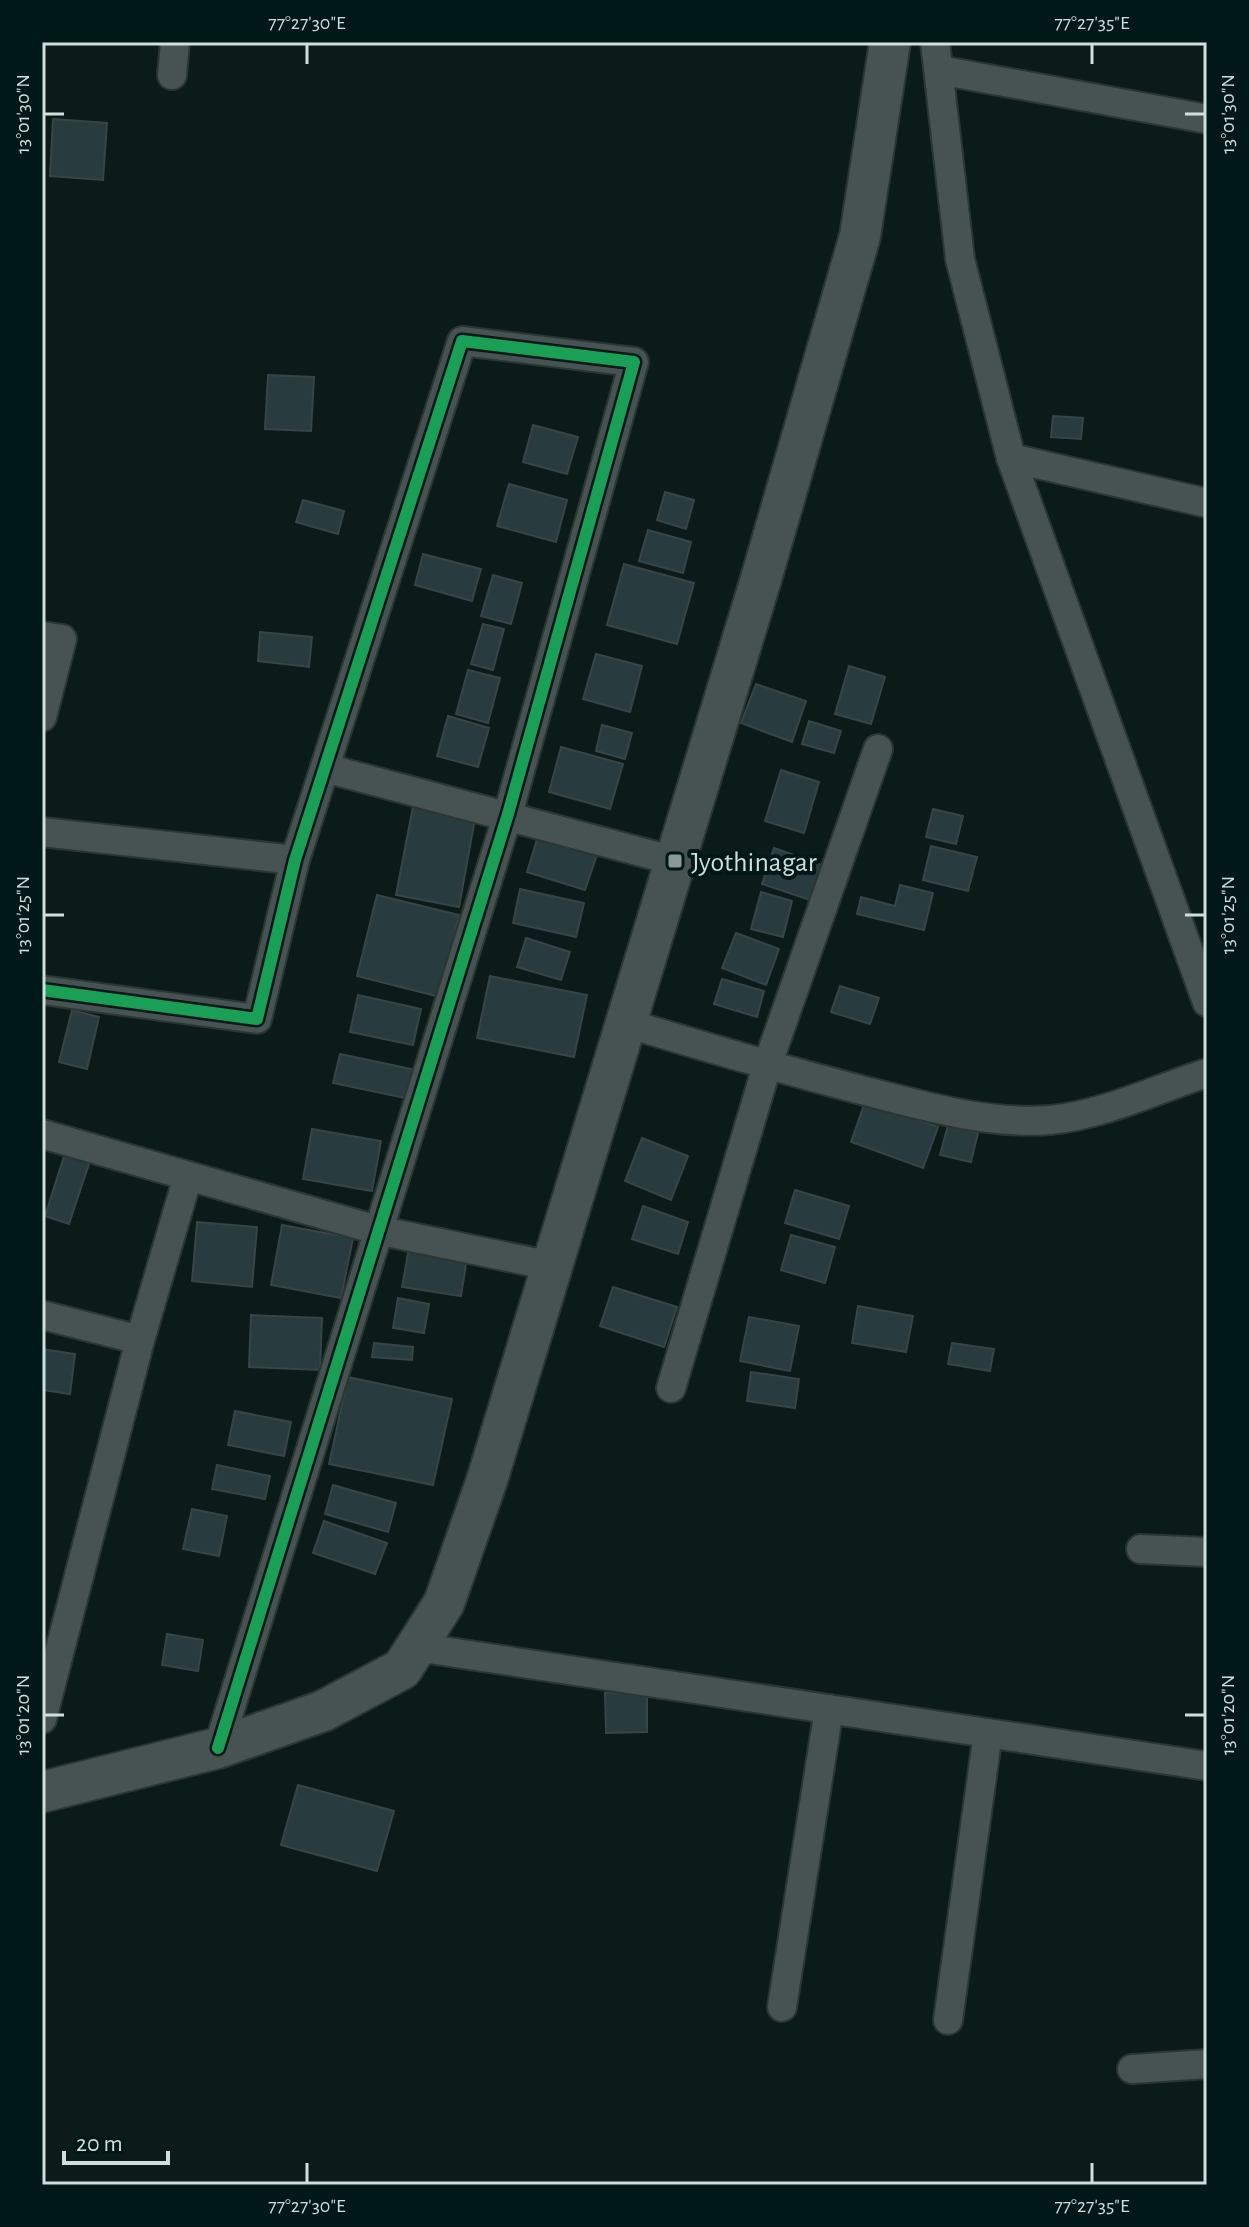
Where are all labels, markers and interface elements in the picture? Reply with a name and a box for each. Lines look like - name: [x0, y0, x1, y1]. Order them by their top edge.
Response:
- text: 77°27'30"E: [268, 13, 346, 33]
- text: 77°27'35"E: [1054, 13, 1130, 33]
- text: 13°01'30"N: [13, 74, 33, 154]
- text: 13°01'30"N: [1218, 74, 1238, 154]
- place label: Jyothinagar: [691, 849, 817, 877]
- marker: Jyothinagar: [666, 852, 684, 870]
- text: 13°01'25"N: [13, 876, 33, 954]
- text: 13°01'25"N: [1218, 876, 1238, 954]
- text: 13°01'20"N: [13, 1675, 33, 1755]
- text: 13°01'20"N: [1218, 1675, 1238, 1755]
- scale bar: [64, 2115, 168, 2165]
- text: 20 m: [76, 2132, 123, 2156]
- text: 77°27'30"E: [268, 2196, 346, 2216]
- text: 77°27'35"E: [1054, 2196, 1130, 2216]

